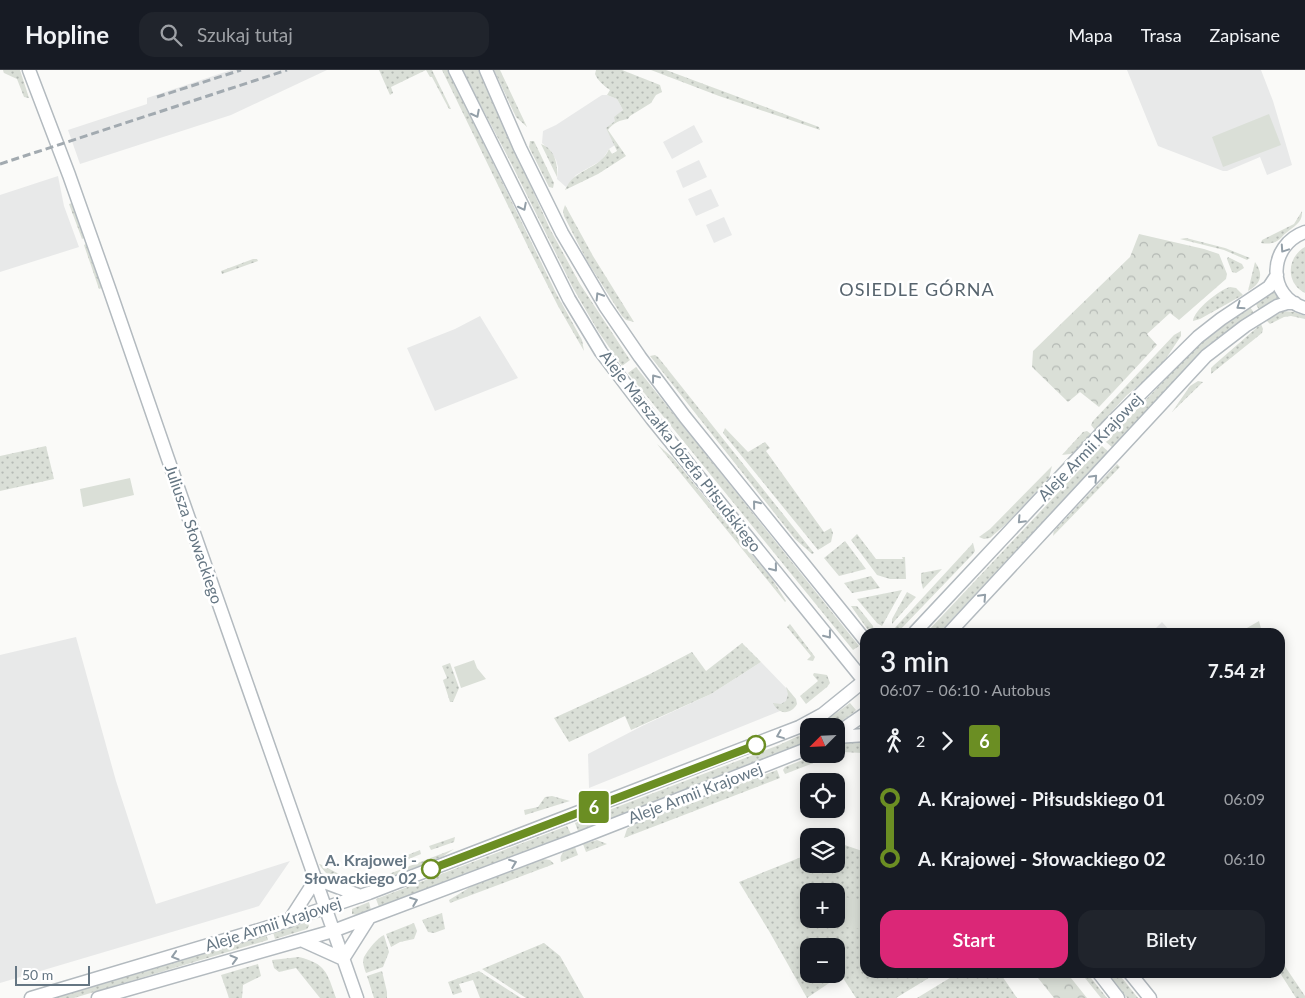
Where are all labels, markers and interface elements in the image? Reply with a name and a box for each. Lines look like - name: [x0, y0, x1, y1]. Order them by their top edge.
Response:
- search box: [139, 12, 489, 57]
- text: Hopline: [25, 20, 109, 49]
- icon: search: [157, 21, 185, 49]
- text: Szukaj tutaj: [197, 23, 293, 46]
- text: Mapa: [1068, 24, 1113, 46]
- text: Trasa: [1141, 24, 1182, 46]
- text: Zapisane: [1210, 24, 1280, 46]
- one-way arrow: [470, 109, 481, 118]
- one-way arrow: [517, 202, 527, 211]
- one-way arrow: [1280, 244, 1290, 253]
- district label: OSIEDLE GÓRNA: [839, 278, 995, 300]
- one-way arrow: [595, 292, 605, 301]
- one-way arrow: [1236, 300, 1246, 309]
- street label: Aleje Marszałka Józefa Piłsudskiego: [597, 346, 766, 555]
- one-way arrow: [653, 375, 661, 384]
- street label: Aleje Armii Krajowej: [1033, 389, 1146, 504]
- street label: Juliusza Słowackiego: [162, 462, 227, 606]
- one-way arrow: [1088, 475, 1097, 484]
- one-way arrow: [753, 501, 761, 510]
- one-way arrow: [1018, 514, 1027, 523]
- one-way arrow: [768, 562, 776, 571]
- one-way arrow: [977, 594, 986, 603]
- one-way arrow: [822, 630, 831, 639]
- text: 3 min: [880, 644, 949, 678]
- text: 7.54 zł: [1208, 659, 1265, 682]
- text: 06:07 – 06:10 · Autobus: [880, 680, 1051, 699]
- north arrow: [800, 718, 845, 762]
- map controls: [800, 718, 845, 983]
- icon: walk: [880, 727, 908, 755]
- icon: forward: [933, 727, 961, 755]
- one-way arrow: [776, 729, 785, 740]
- text: 6: [979, 730, 990, 752]
- text: 2: [916, 731, 925, 750]
- unlabelled marker: [746, 735, 766, 755]
- street label: Aleje Armii Krajowej: [625, 758, 765, 827]
- button: locate: [800, 773, 845, 818]
- text: A. Krajowej - Piłsudskiego 01: [918, 787, 1166, 810]
- text: 06:09: [1224, 789, 1265, 808]
- line badge: 6: [578, 791, 610, 823]
- text: 6: [589, 796, 599, 818]
- button: layers: [800, 828, 845, 873]
- text: A. Krajowej - Słowackiego 02: [918, 847, 1166, 870]
- text: 06:10: [1224, 849, 1265, 868]
- place label: A. Krajowej - Słowackiego 02: [304, 850, 417, 887]
- marker: A. Krajowej - Słowackiego 02: [421, 859, 441, 879]
- one-way arrow: [508, 859, 517, 869]
- button: +: [800, 883, 845, 928]
- street label: Aleje Armii Krajowej: [202, 893, 343, 955]
- one-way arrow: [410, 897, 418, 907]
- button: Start: [880, 910, 1068, 968]
- button: Bilety: [1078, 910, 1265, 968]
- button: −: [800, 938, 845, 983]
- one-way arrow: [172, 950, 180, 960]
- one-way arrow: [230, 954, 238, 964]
- scale bar: [15, 963, 90, 986]
- text: 50 m: [22, 966, 53, 983]

